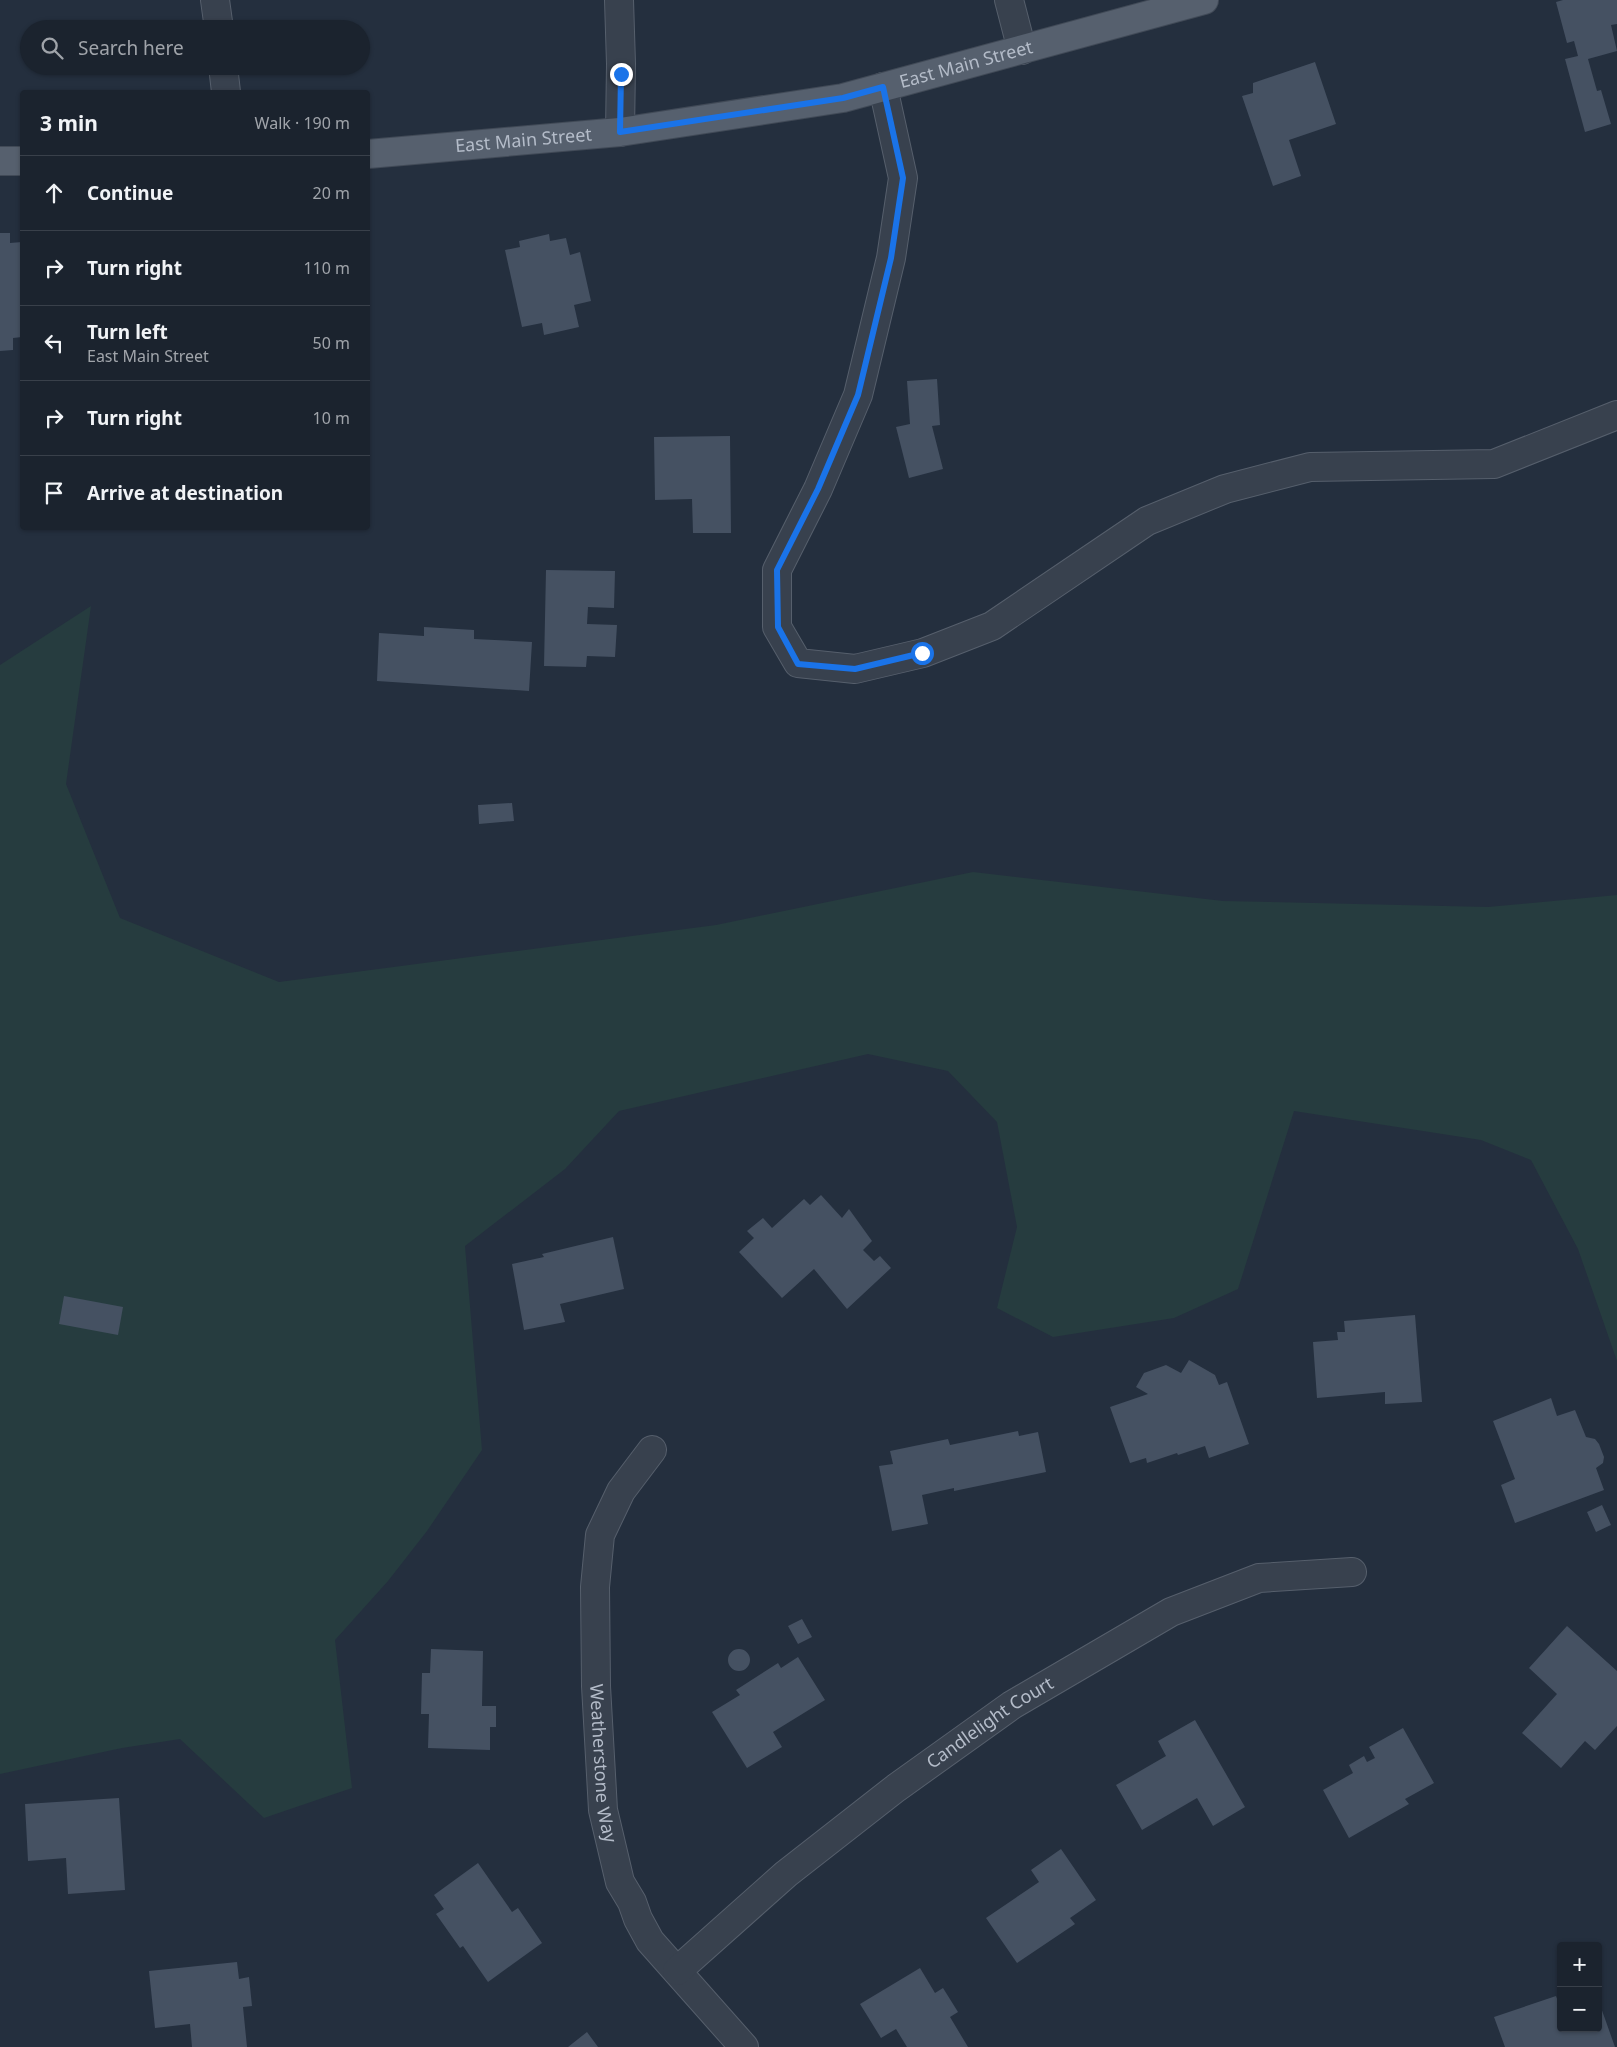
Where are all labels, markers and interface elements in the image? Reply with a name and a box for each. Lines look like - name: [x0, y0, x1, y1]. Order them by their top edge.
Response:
- search box: [20, 20, 370, 75]
- icon: search: [38, 34, 66, 62]
- street label: East Main Street: [896, 34, 1036, 93]
- text: Search here: [78, 35, 184, 61]
- route end: [610, 63, 633, 86]
- text: 3 min: [40, 109, 98, 137]
- text: Walk · 190 m: [255, 112, 350, 134]
- street label: East Main Street: [454, 121, 593, 157]
- icon: ahead: [40, 179, 68, 207]
- text: Continue: [87, 180, 173, 206]
- text: 20 m: [313, 182, 350, 204]
- icon: right: [40, 254, 68, 282]
- text: Turn right: [87, 255, 182, 281]
- text: 110 m: [303, 257, 350, 279]
- text: Turn left: [87, 319, 168, 345]
- icon: left: [40, 329, 68, 357]
- text: 50 m: [313, 332, 350, 354]
- text: East Main Street: [87, 345, 209, 367]
- icon: right: [40, 404, 68, 432]
- text: Turn right: [87, 405, 182, 431]
- text: 10 m: [313, 407, 350, 429]
- icon: arrive: [40, 479, 68, 507]
- text: Arrive at destination: [87, 480, 283, 506]
- route start: [911, 642, 934, 665]
- street label: Candlelight Court: [921, 1670, 1058, 1774]
- street label: Weatherstone Way: [585, 1683, 623, 1846]
- map controls: [1557, 1942, 1602, 2032]
- button: +: [1557, 1942, 1602, 1987]
- button: −: [1557, 1987, 1602, 2032]

